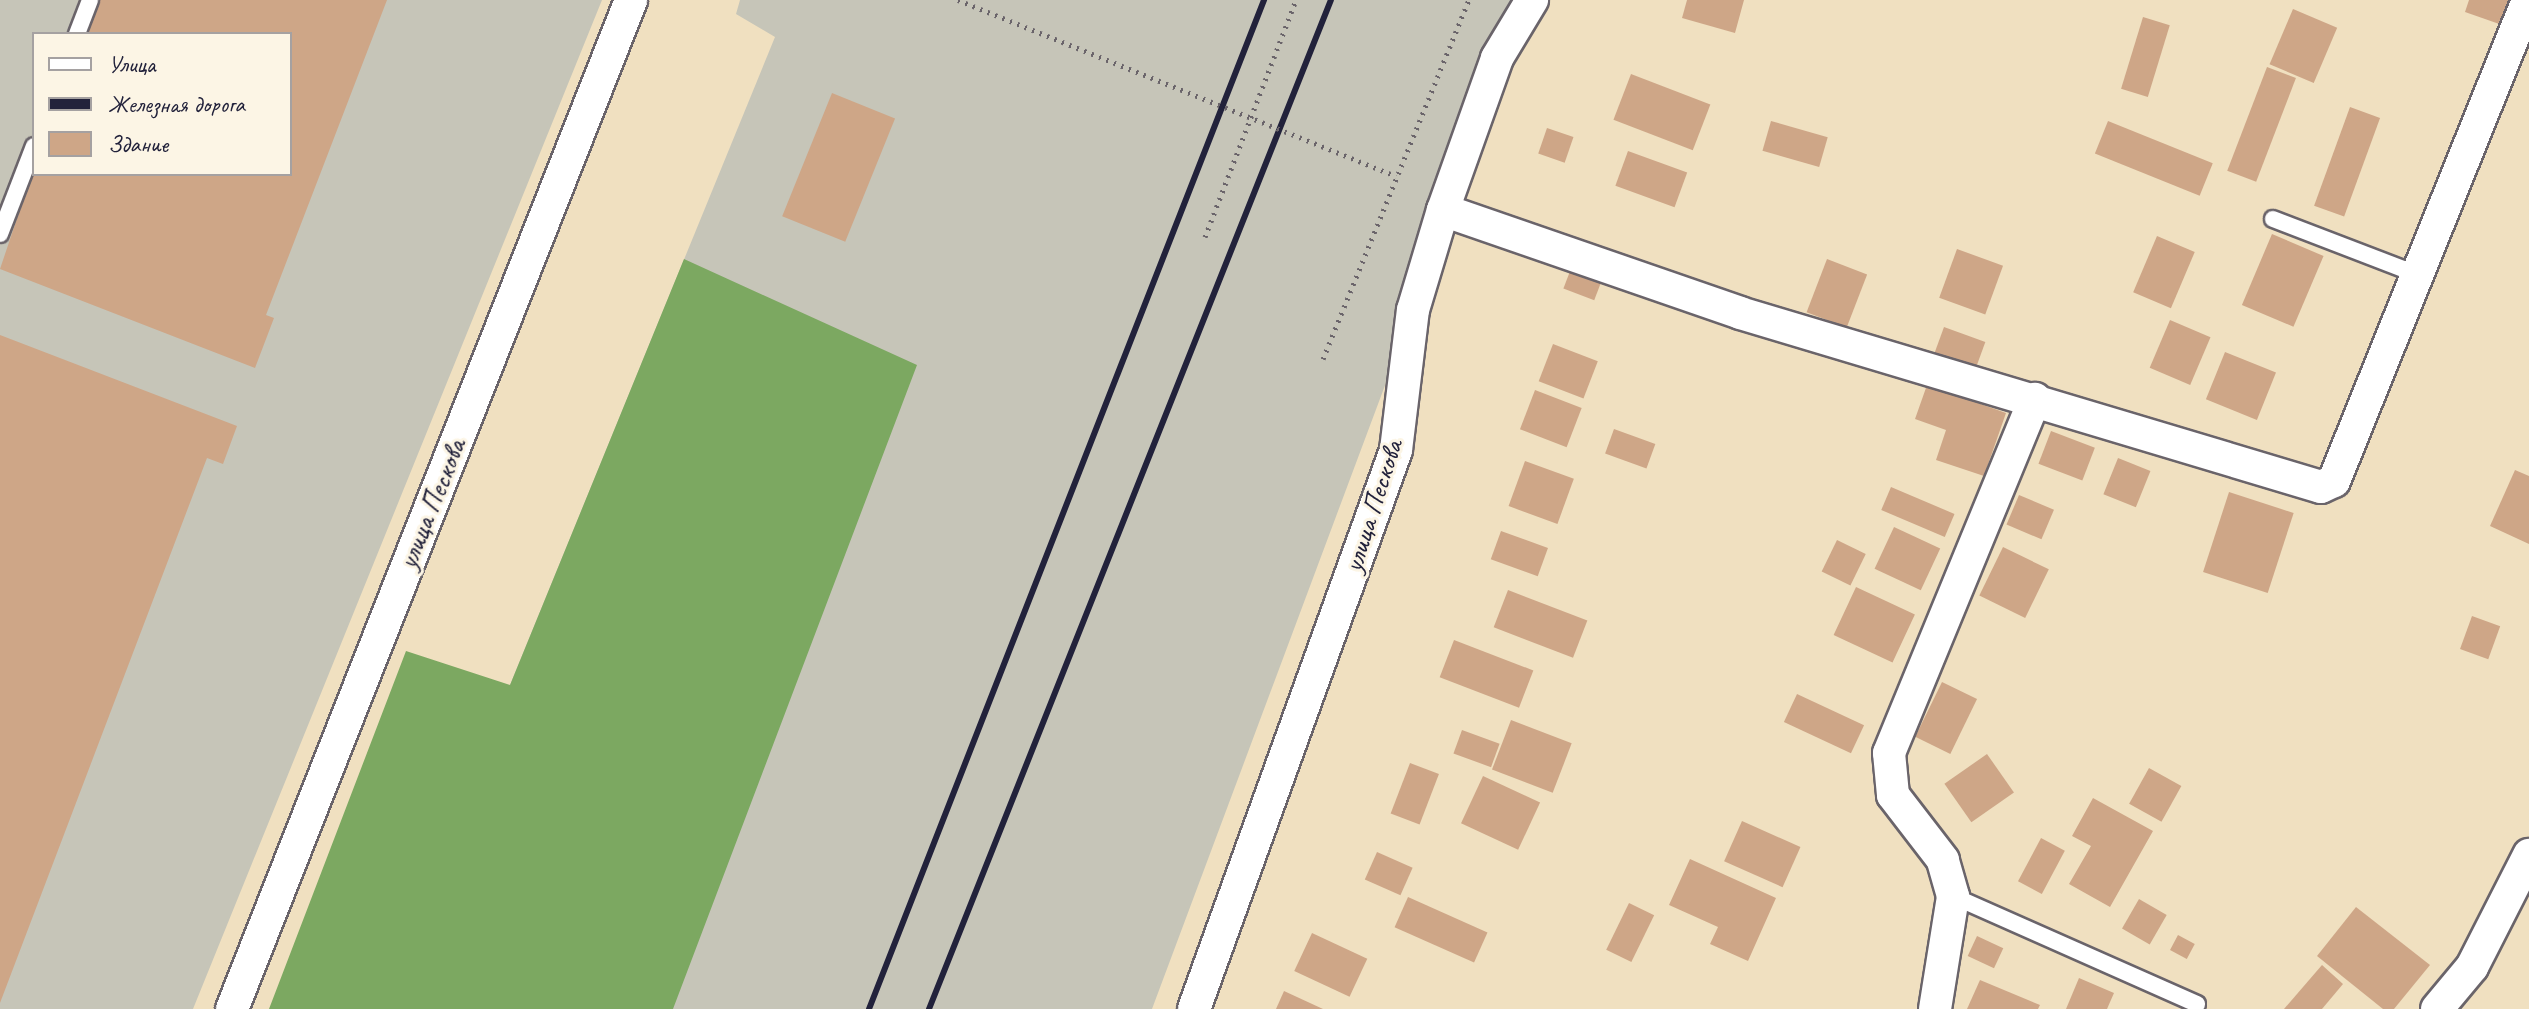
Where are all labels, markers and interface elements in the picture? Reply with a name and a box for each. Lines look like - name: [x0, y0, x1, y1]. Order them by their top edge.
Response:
- legend: [32, 32, 292, 176]
- text: Улица: [108, 49, 156, 79]
- text: Железная дорога: [108, 89, 245, 119]
- text: Здание: [108, 129, 168, 159]
- street label: улица Пескова: [391, 434, 473, 574]
- street label: улица Пескова: [1336, 436, 1410, 576]

